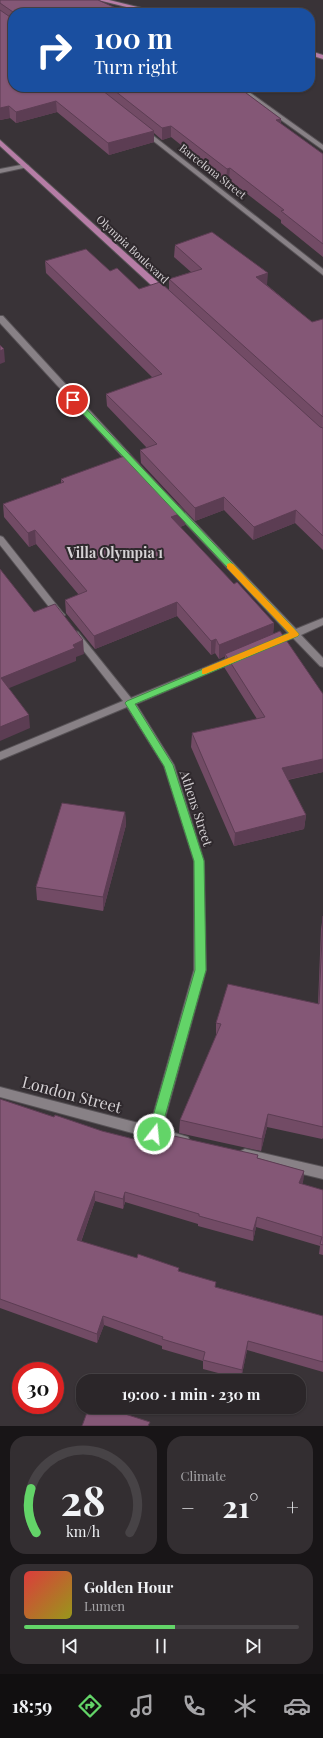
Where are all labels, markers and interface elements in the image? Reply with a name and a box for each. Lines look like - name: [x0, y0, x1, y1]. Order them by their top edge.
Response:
- text: 100 m: [94, 19, 173, 56]
- icon: right: [28, 24, 80, 76]
- text: Turn right: [94, 55, 177, 79]
- street label: Barcelona Street: [176, 140, 250, 202]
- street label: Olympia Boulevard: [94, 211, 173, 287]
- pin: [56, 383, 90, 417]
- icon: arrive: [62, 389, 84, 411]
- district label: Villa Olympia 1: [66, 543, 163, 562]
- street label: Athens Street: [176, 767, 217, 848]
- street label: London Street: [20, 1071, 124, 1117]
- position arrow: [133, 1113, 175, 1155]
- speed limit sign: 30: [12, 1362, 64, 1414]
- text: 19:00 · 1 min · 230 m: [122, 1384, 260, 1404]
- text: Climate: [181, 1467, 226, 1484]
- text: 28: [61, 1471, 106, 1526]
- text: 21°: [222, 1486, 259, 1526]
- text: −: [181, 1492, 195, 1522]
- text: +: [286, 1492, 299, 1522]
- text: km/h: [66, 1522, 101, 1541]
- text: Golden Hour: [84, 1577, 173, 1597]
- text: Lumen: [84, 1597, 125, 1614]
- icon: previous: [59, 1635, 81, 1657]
- icon: pause: [150, 1635, 172, 1657]
- icon: next: [242, 1635, 264, 1657]
- icon: directions: [76, 1692, 104, 1720]
- icon: music: [128, 1692, 156, 1720]
- icon: phone: [180, 1692, 208, 1720]
- icon: climate: [231, 1692, 259, 1720]
- icon: car: [283, 1692, 311, 1720]
- text: 18:59: [12, 1694, 52, 1718]

